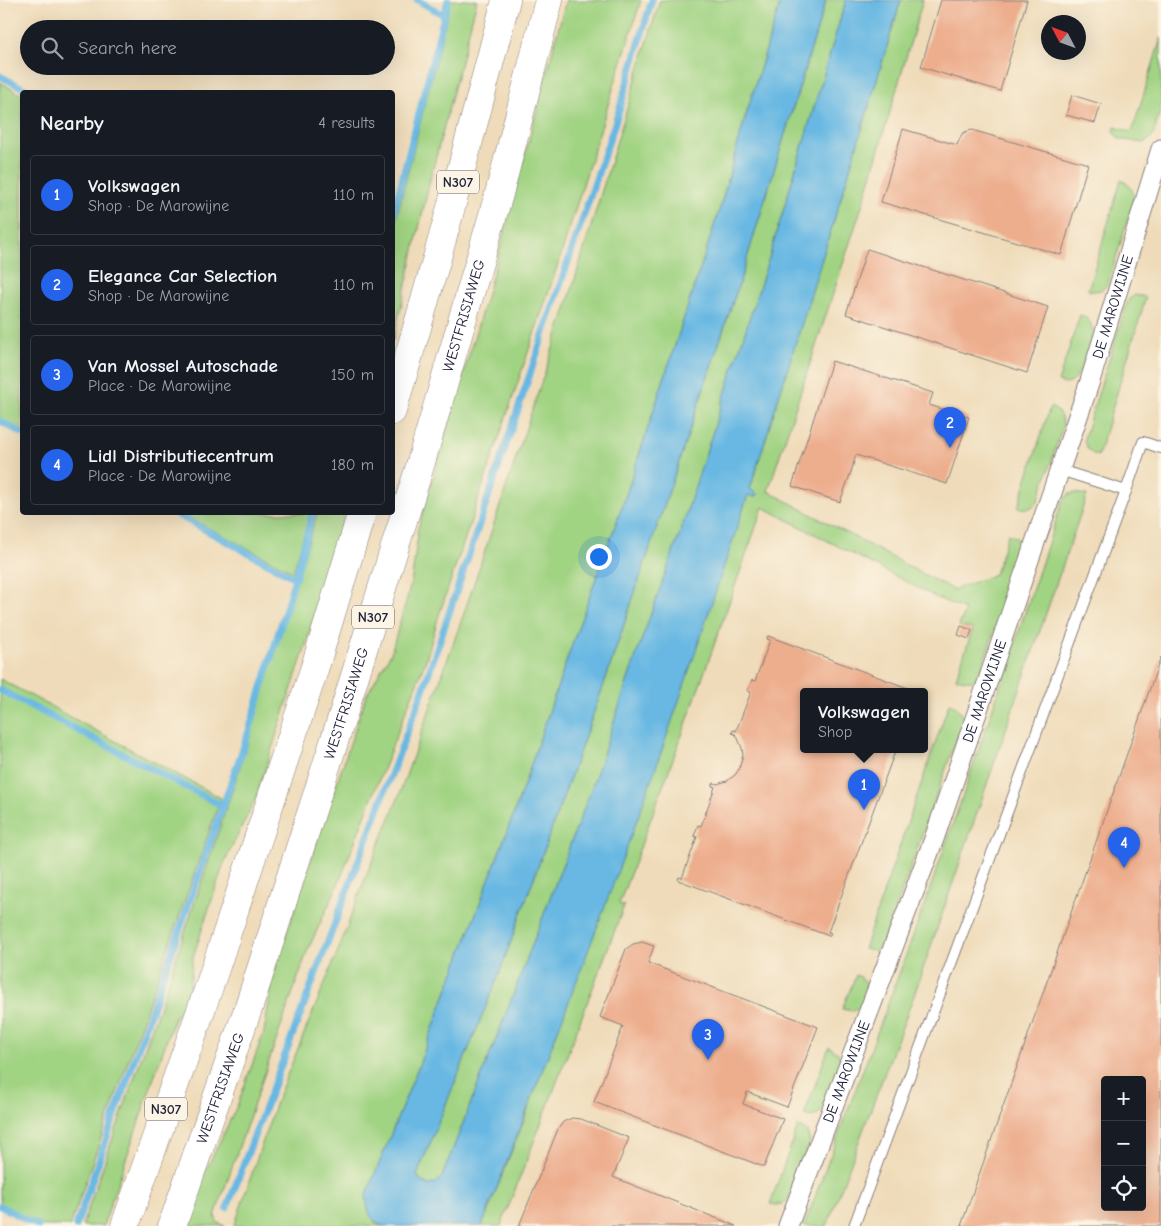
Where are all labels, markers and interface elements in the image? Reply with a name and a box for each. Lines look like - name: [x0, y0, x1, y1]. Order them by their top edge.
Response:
- north arrow: [1041, 15, 1086, 60]
- search box: [20, 20, 395, 75]
- icon: search: [38, 34, 66, 62]
- text: Search here: [78, 37, 177, 59]
- text: Nearby: [40, 111, 104, 135]
- text: 4 results: [318, 114, 375, 132]
- road number: N307: [437, 170, 479, 193]
- text: Volkswagen: [88, 175, 180, 197]
- text: 1: [54, 186, 60, 204]
- text: 110 m: [333, 186, 374, 204]
- text: Shop · De Marowijne: [88, 197, 229, 215]
- street label: DE MAROWIJNE: [1088, 253, 1137, 361]
- street label: WESTFRISIAWEG: [439, 257, 489, 374]
- text: Elegance Car Selection: [88, 265, 277, 287]
- text: 2: [53, 276, 61, 294]
- text: 110 m: [333, 276, 374, 294]
- text: Shop · De Marowijne: [88, 287, 229, 305]
- text: Van Mossel Autoschade: [88, 355, 278, 377]
- text: 3: [53, 366, 61, 384]
- text: 150 m: [331, 366, 374, 384]
- text: Place · De Marowijne: [88, 377, 231, 395]
- pin: 2: [934, 407, 966, 448]
- text: Lidl Distributiecentrum: [88, 445, 274, 467]
- text: 4: [53, 456, 61, 474]
- text: 180 m: [331, 456, 374, 474]
- text: Place · De Marowijne: [88, 467, 231, 485]
- your location: [586, 544, 612, 570]
- road number: N307: [352, 606, 394, 628]
- street label: DE MAROWIJNE: [959, 637, 1010, 745]
- street label: WESTFRISIAWEG: [320, 645, 372, 762]
- popup: [800, 688, 928, 753]
- text: Volkswagen: [818, 701, 910, 723]
- text: Shop: [818, 723, 852, 741]
- pin: 1: [848, 769, 880, 810]
- pin: 4: [1108, 827, 1140, 868]
- street label: DE MAROWIJNE: [819, 1018, 874, 1125]
- pin: 3: [692, 1019, 724, 1060]
- street label: WESTFRISIAWEG: [192, 1030, 248, 1146]
- map controls: [1101, 1076, 1146, 1211]
- button: +: [1101, 1076, 1146, 1121]
- road number: N307: [145, 1098, 187, 1120]
- button: −: [1101, 1121, 1146, 1166]
- button: locate: [1101, 1166, 1146, 1211]

